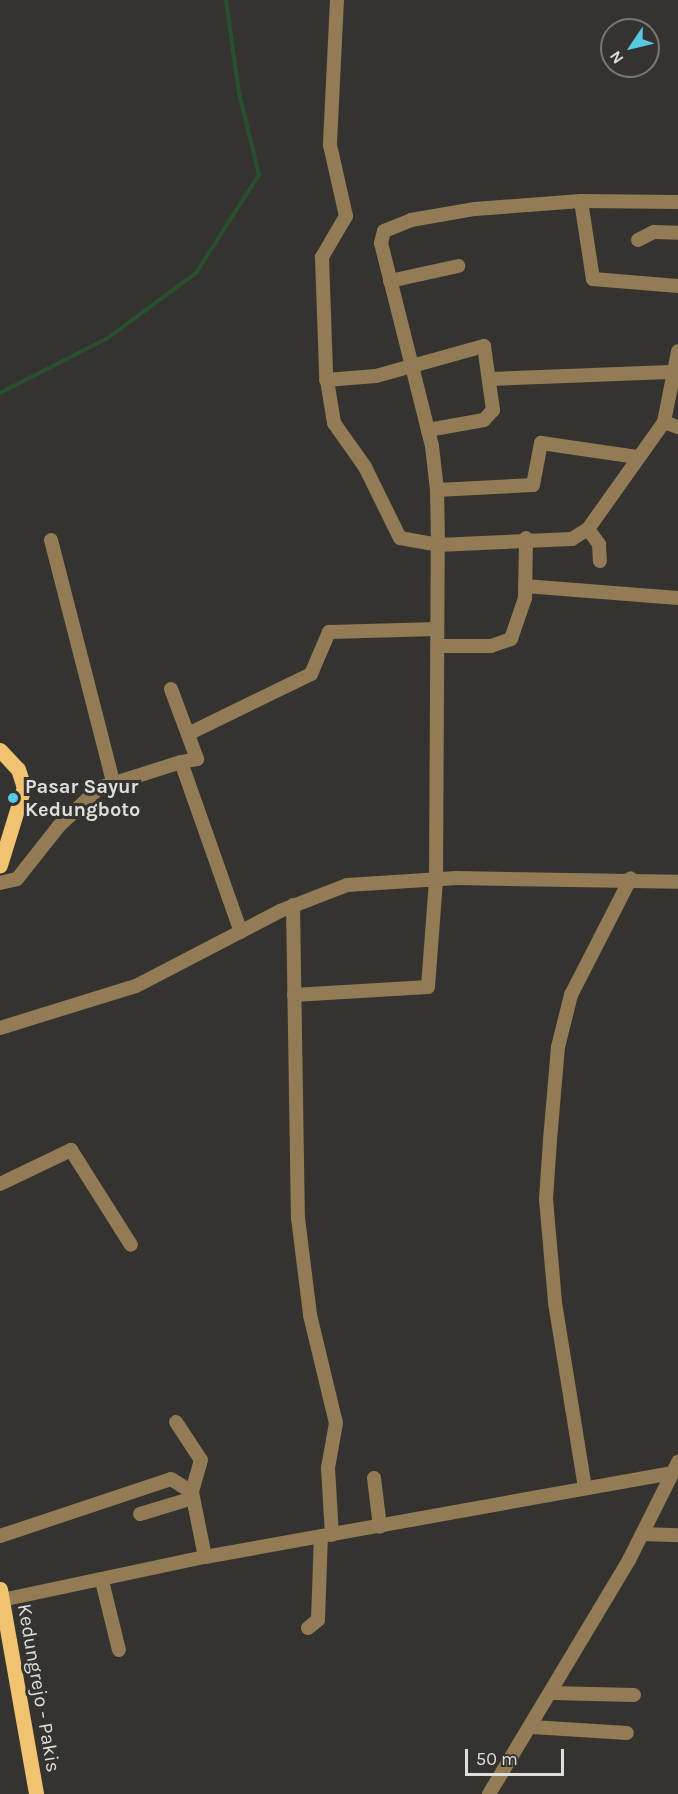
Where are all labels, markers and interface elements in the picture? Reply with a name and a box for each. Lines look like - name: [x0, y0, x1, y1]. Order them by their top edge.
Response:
- north arrow: [600, 18, 660, 78]
- text: N: [605, 47, 628, 68]
- place label: Pasar Sayur Kedungboto: [25, 774, 140, 821]
- marker: Pasar Sayur Kedungboto: [6, 791, 20, 805]
- street label: Kedungrejo - Pakis: [12, 1602, 66, 1774]
- scale bar: [468, 1737, 567, 1775]
- text: 50 m: [476, 1748, 518, 1770]

